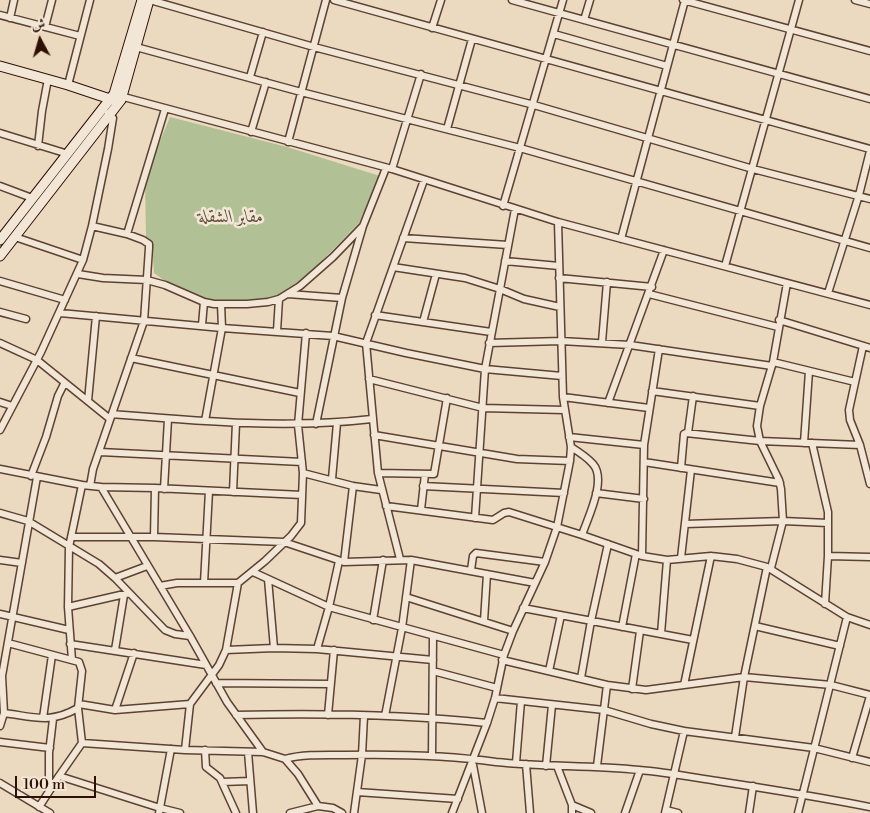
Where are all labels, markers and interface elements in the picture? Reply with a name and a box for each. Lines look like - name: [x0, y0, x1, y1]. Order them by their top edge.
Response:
- north arrow: [15, 15, 65, 65]
- text: ش: [31, 15, 46, 35]
- park label: مقابر الشقلة: [199, 207, 263, 229]
- scale bar: [18, 766, 99, 798]
- text: 100 m: [23, 775, 65, 794]

